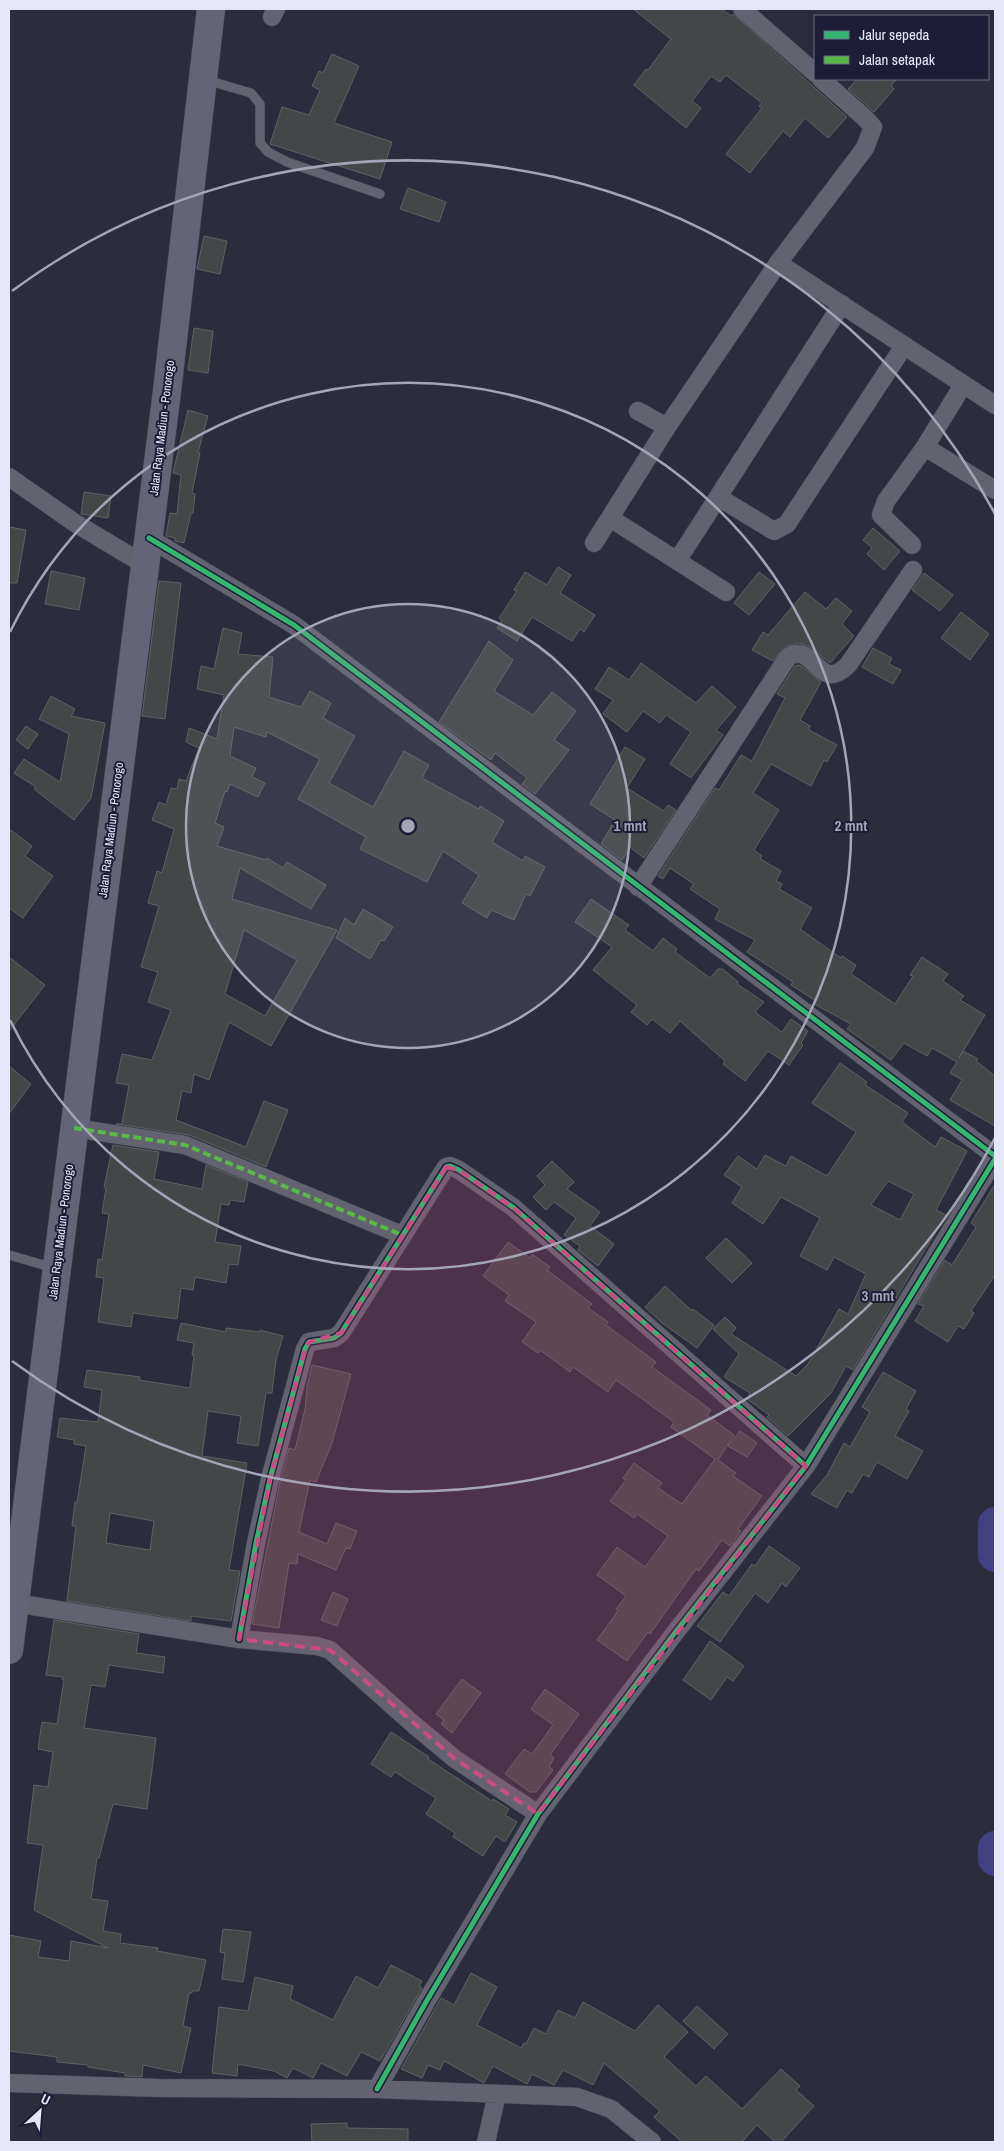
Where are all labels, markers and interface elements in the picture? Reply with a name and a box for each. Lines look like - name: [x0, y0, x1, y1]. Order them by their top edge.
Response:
- legend: [814, 15, 989, 80]
- text: Jalur sepeda: [859, 24, 930, 45]
- text: Jalan setapak: [859, 49, 936, 70]
- street label: Jalan Raya Madiun - Ponorogo: [146, 359, 178, 497]
- street label: Jalan Raya Madiun - Ponorogo: [95, 761, 127, 899]
- text: 1 mnt: [614, 815, 646, 836]
- text: 2 mnt: [835, 815, 867, 836]
- centre of rings: [399, 817, 417, 835]
- street label: Jalan Raya Madiun - Ponorogo: [45, 1163, 77, 1301]
- text: 3 mnt: [862, 1285, 894, 1306]
- north arrow: [15, 2086, 65, 2136]
- text: U: [38, 2089, 53, 2109]

